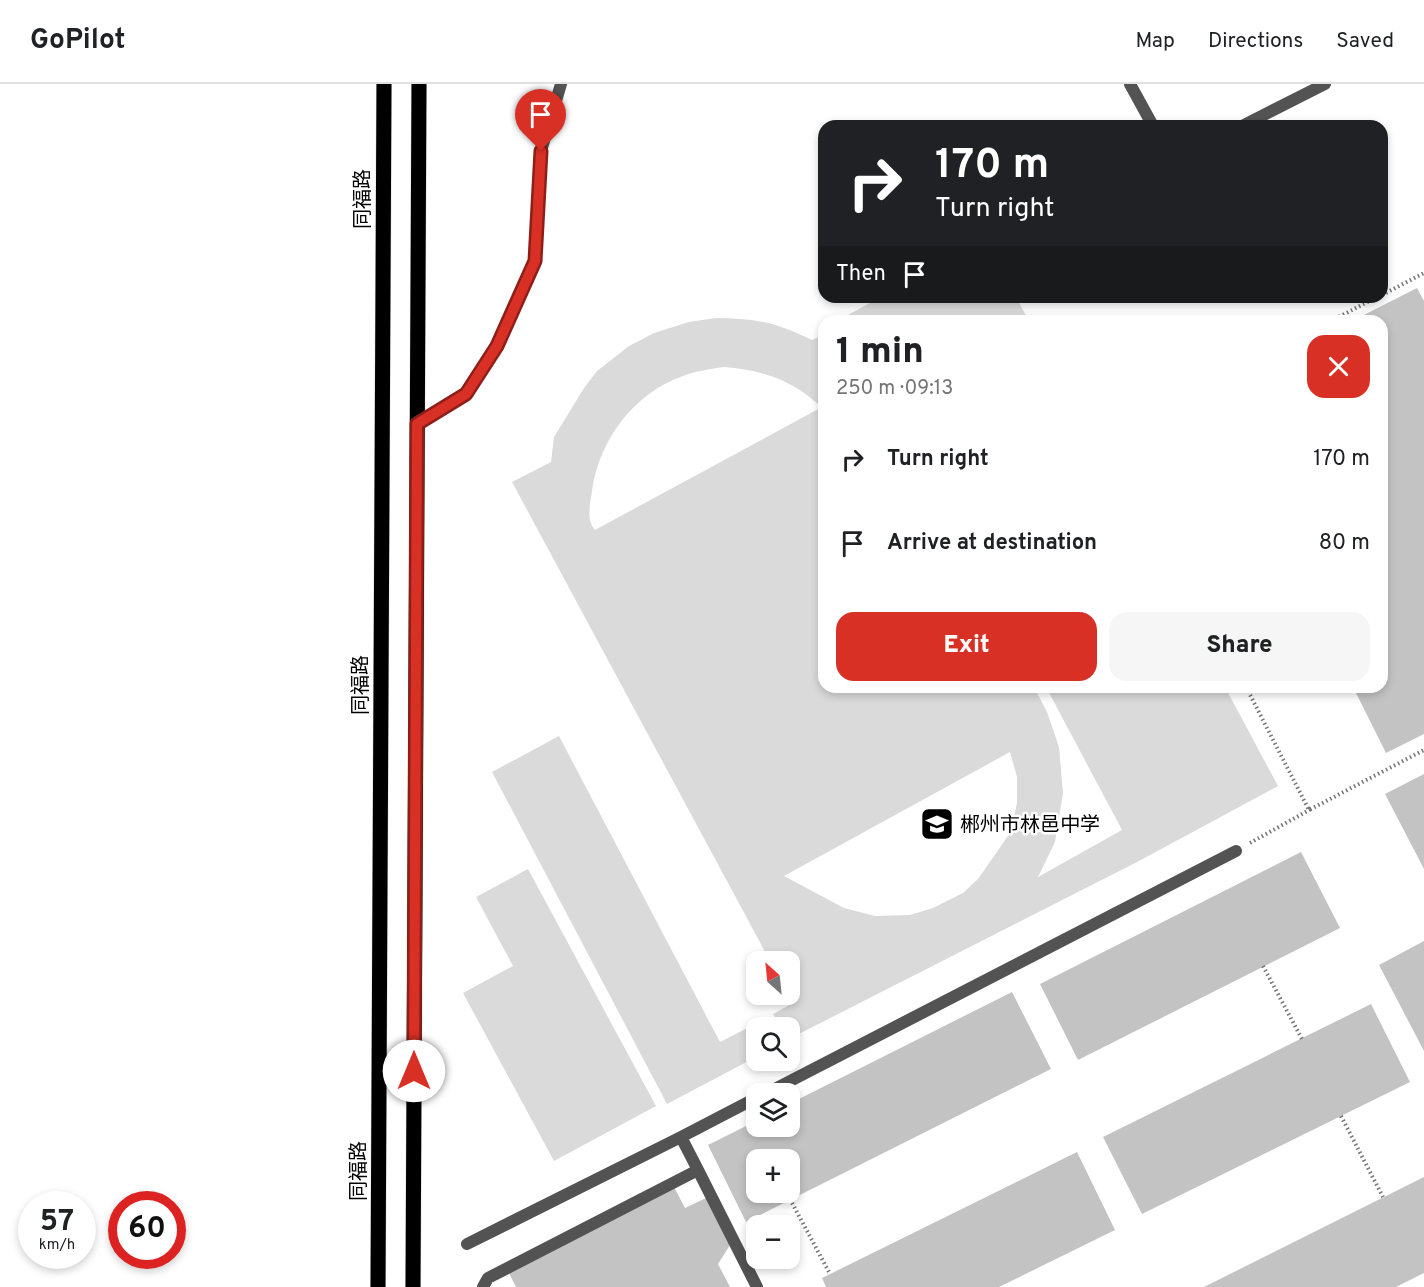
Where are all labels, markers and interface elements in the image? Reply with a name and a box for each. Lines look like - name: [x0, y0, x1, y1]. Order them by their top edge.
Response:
- text: GoPilot: [30, 23, 125, 59]
- text: Map: [1135, 28, 1175, 55]
- text: Directions: [1208, 28, 1303, 55]
- text: Saved: [1336, 28, 1394, 55]
- pin: [515, 89, 566, 151]
- icon: arrive: [524, 98, 557, 131]
- text: 170 m: [935, 140, 1049, 193]
- icon: right: [836, 144, 914, 222]
- street label: 同福路: [351, 169, 377, 229]
- text: Turn right: [935, 192, 1054, 226]
- icon: arrive: [898, 258, 931, 291]
- text: Then: [836, 261, 886, 288]
- text: 1 min: [836, 330, 924, 376]
- button: close: [1307, 335, 1370, 398]
- text: 250 m · 09:13: [836, 376, 953, 402]
- icon: right: [836, 443, 869, 476]
- text: Turn right: [887, 446, 989, 473]
- text: 170 m: [1313, 446, 1370, 473]
- icon: arrive: [836, 527, 869, 560]
- text: Arrive at destination: [887, 530, 1097, 557]
- text: 80 m: [1319, 530, 1370, 557]
- button: Exit: [836, 612, 1097, 681]
- button: Share: [1109, 612, 1370, 681]
- street label: 同福路: [349, 655, 375, 715]
- school or university icon: 郴州市林邑中学: [919, 806, 955, 842]
- place label: 郴州市林邑中学: [960, 813, 1100, 839]
- north arrow: [746, 951, 800, 1005]
- map controls: [746, 951, 800, 1269]
- button: search: [746, 1017, 800, 1071]
- position arrow: [382, 1039, 446, 1103]
- button: layers: [746, 1083, 800, 1137]
- street label: 同福路: [347, 1141, 373, 1201]
- button: +: [746, 1149, 800, 1203]
- speed limit sign: 60: [108, 1191, 186, 1269]
- text: 57: [40, 1204, 74, 1241]
- button: −: [746, 1215, 800, 1269]
- text: km/h: [39, 1236, 75, 1255]

